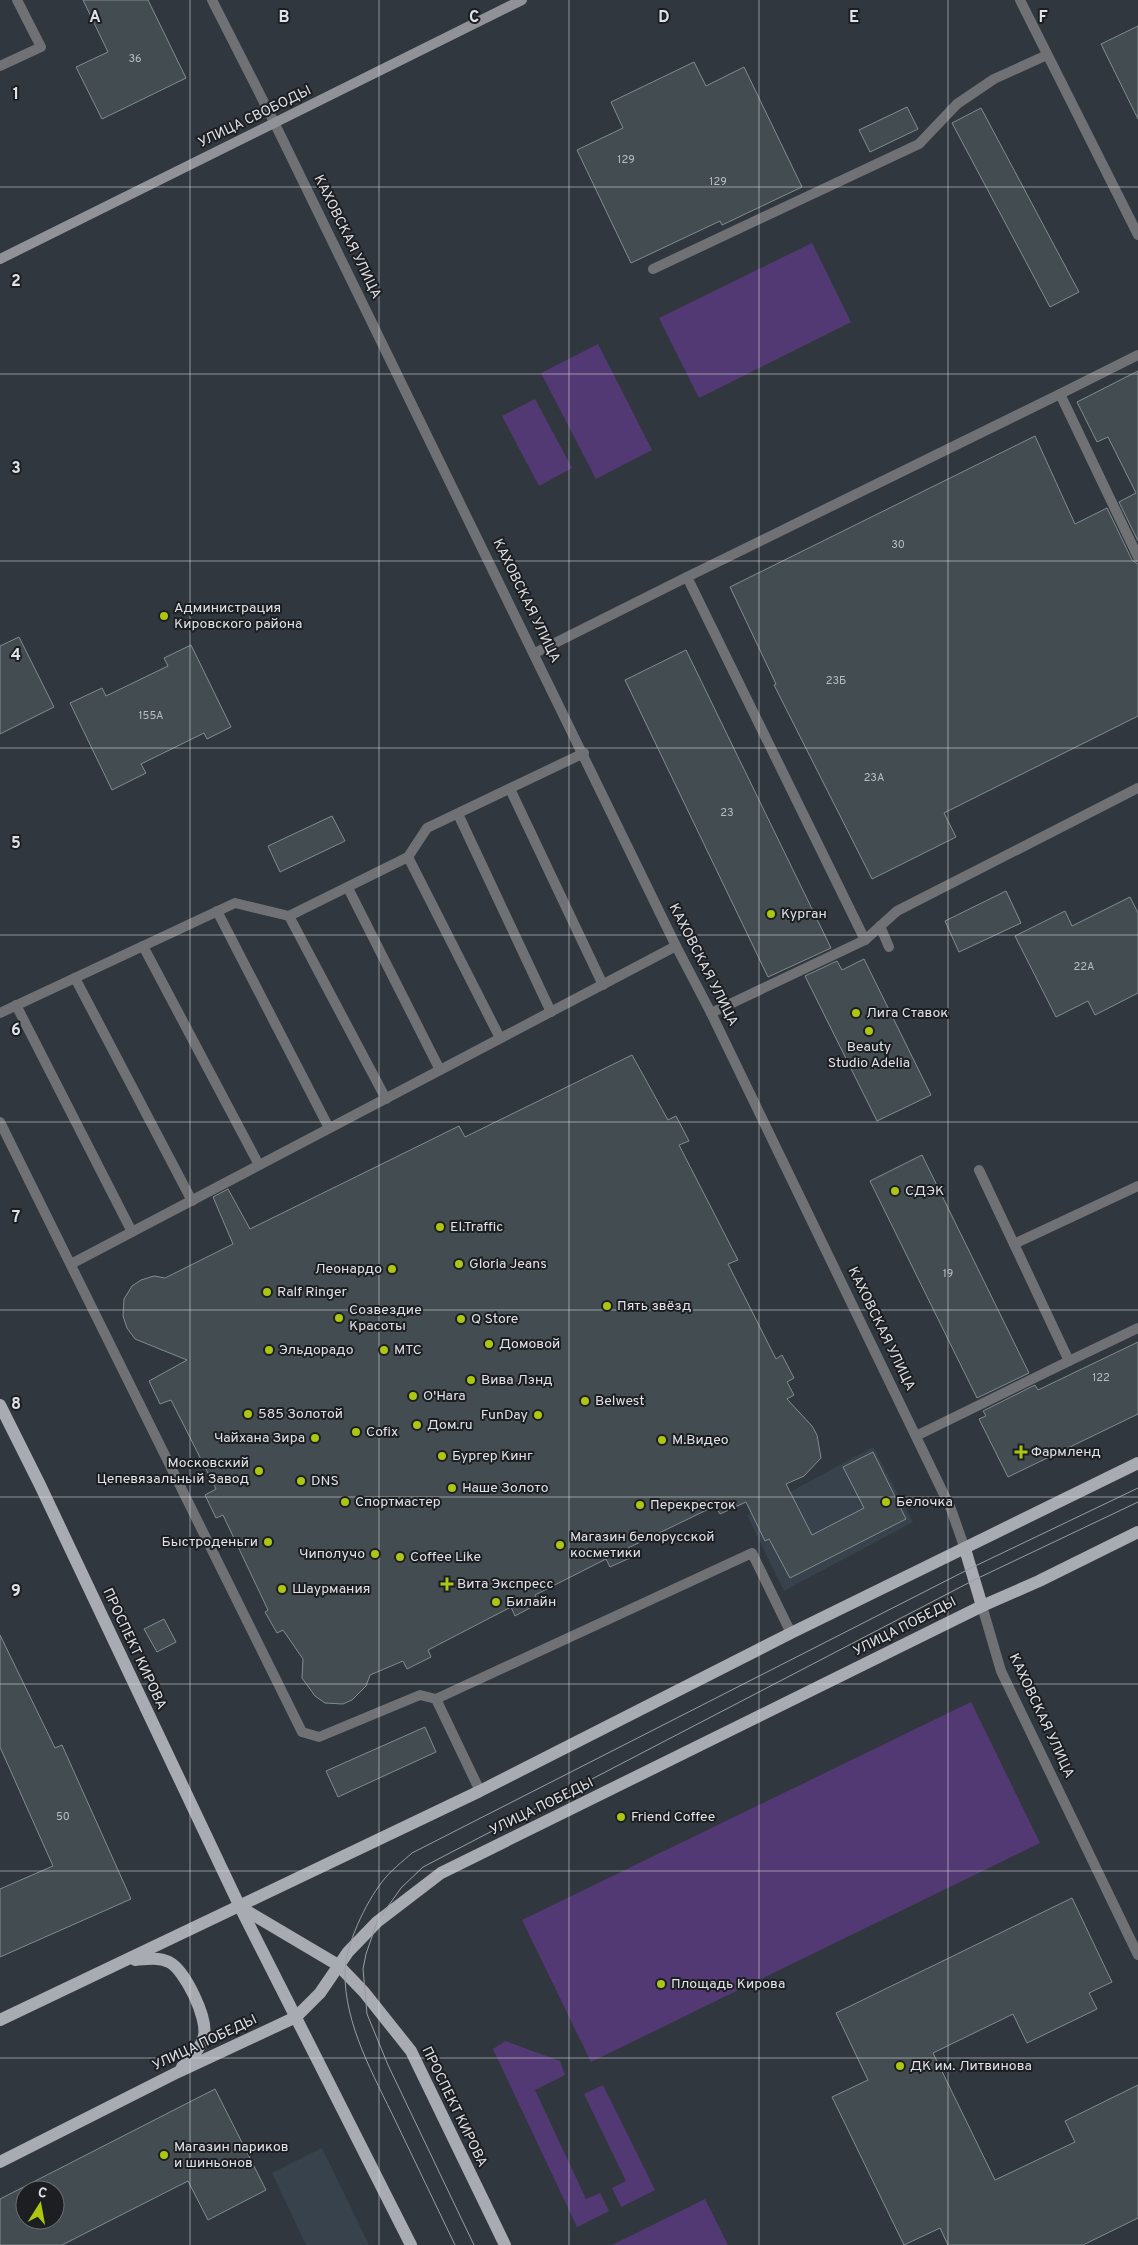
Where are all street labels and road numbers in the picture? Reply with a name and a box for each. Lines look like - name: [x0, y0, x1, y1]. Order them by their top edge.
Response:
- street label: УЛИЦА СВОБОДЫ: [196, 82, 314, 152]
- street label: КАХОВСКАЯ УЛИЦА: [310, 172, 384, 302]
- street label: КАХОВСКАЯ УЛИЦА: [489, 536, 563, 666]
- street label: КАХОВСКАЯ УЛИЦА: [665, 901, 741, 1029]
- street label: КАХОВСКАЯ УЛИЦА: [844, 1264, 918, 1394]
- street label: ПРОСПЕКТ КИРОВА: [98, 1586, 170, 1712]
- street label: УЛИЦА ПОБЕДЫ: [851, 1594, 959, 1660]
- street label: КАХОВСКАЯ УЛИЦА: [1005, 1651, 1077, 1781]
- street label: УЛИЦА ПОБЕДЫ: [487, 1775, 597, 1839]
- street label: УЛИЦА ПОБЕДЫ: [150, 2011, 260, 2075]
- street label: ПРОСПЕКТ КИРОВА: [417, 2044, 491, 2170]

